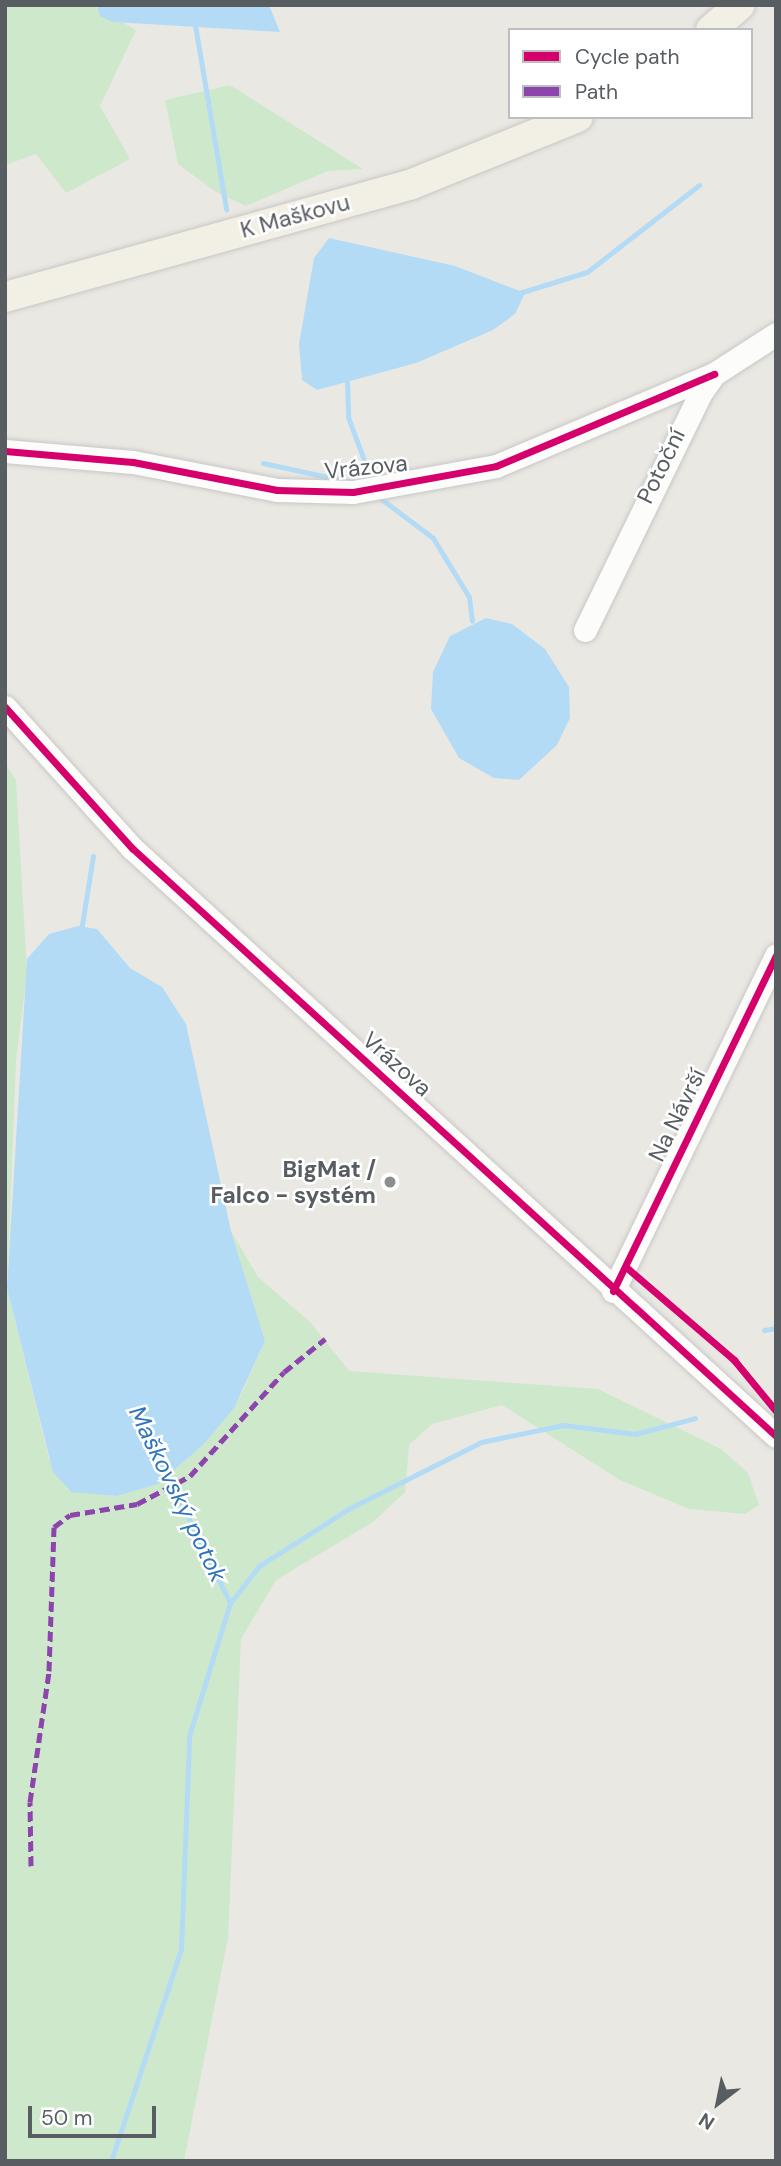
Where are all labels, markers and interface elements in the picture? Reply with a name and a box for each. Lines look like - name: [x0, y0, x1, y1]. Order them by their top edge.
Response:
- legend: [508, 28, 753, 119]
- text: Cycle path: [575, 43, 680, 71]
- text: Path: [575, 78, 618, 106]
- street label: K Maškovu: [237, 188, 353, 244]
- street label: Potoční: [631, 424, 691, 508]
- street label: Vrázova: [323, 449, 409, 485]
- street label: Vrázova: [357, 1026, 437, 1102]
- street label: Na Návrší: [643, 1064, 711, 1166]
- place label: BigMat / Falco - systém: [211, 1155, 376, 1209]
- marker: BigMat / Falco - systém: [382, 1174, 398, 1190]
- water label: Maškovský potok: [123, 1401, 233, 1587]
- north arrow: [683, 2068, 753, 2138]
- scale bar: [32, 2092, 159, 2136]
- text: 50 m: [41, 2104, 92, 2132]
- text: N: [694, 2107, 719, 2136]

